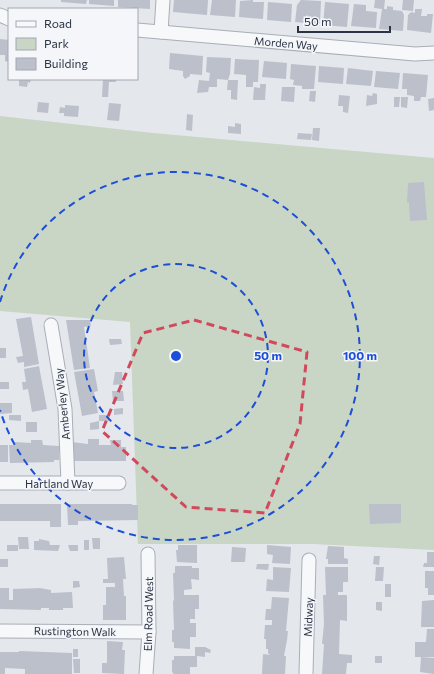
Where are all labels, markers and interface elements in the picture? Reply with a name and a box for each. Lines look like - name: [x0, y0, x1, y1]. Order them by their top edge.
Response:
- legend: [8, 8, 138, 80]
- scale bar: [298, 8, 390, 34]
- text: 50 m: [304, 14, 332, 28]
- text: Road: [44, 16, 72, 30]
- street label: Morden Way: [254, 34, 319, 52]
- text: Park: [44, 36, 70, 50]
- text: Building: [44, 56, 88, 70]
- text: 50 m: [254, 348, 282, 362]
- text: 100 m: [343, 348, 377, 362]
- centre of rings: [169, 349, 183, 363]
- street label: Amberley Way: [52, 367, 72, 441]
- street label: Hartland Way: [25, 477, 93, 490]
- street label: Elm Road West: [141, 576, 155, 651]
- street label: Midway: [301, 597, 315, 637]
- street label: Rustington Walk: [34, 624, 116, 638]

